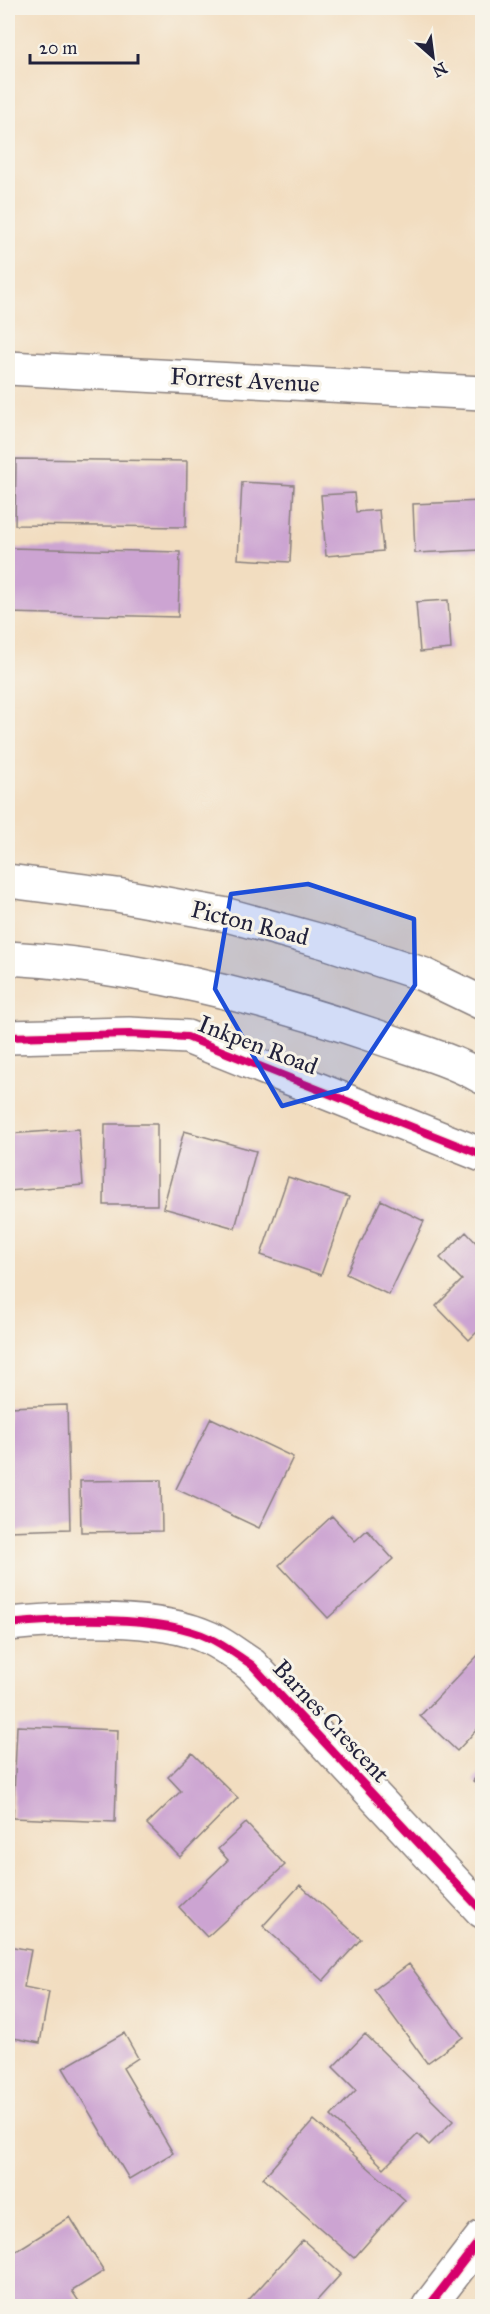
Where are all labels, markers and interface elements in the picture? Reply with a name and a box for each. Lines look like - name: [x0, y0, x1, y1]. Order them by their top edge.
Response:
- scale bar: [30, 27, 138, 65]
- north arrow: [403, 27, 463, 87]
- text: 20 m: [39, 37, 77, 59]
- text: N: [429, 58, 450, 82]
- street label: Forrest Avenue: [169, 361, 321, 399]
- street label: Picton Road: [188, 894, 312, 952]
- street label: Inkpen Road: [194, 1008, 322, 1082]
- street label: Barnes Crescent: [266, 1653, 396, 1789]

